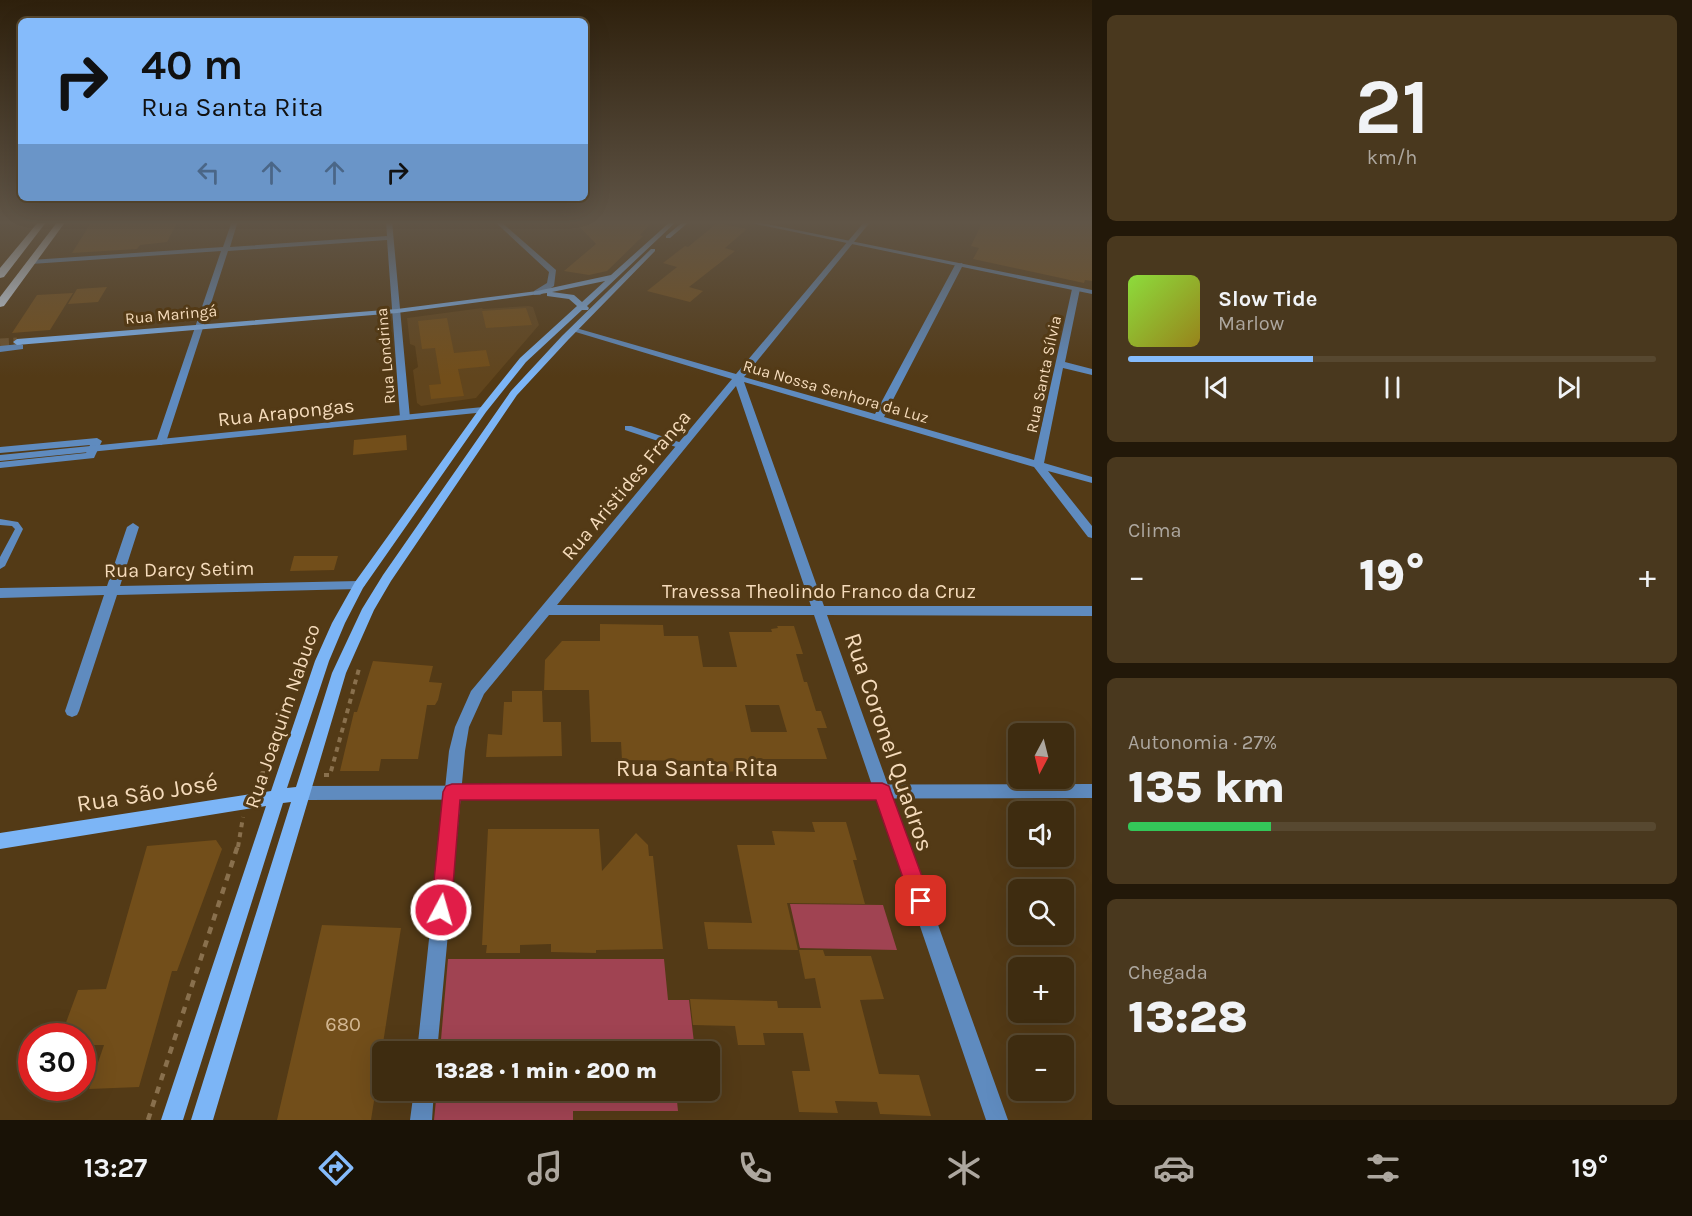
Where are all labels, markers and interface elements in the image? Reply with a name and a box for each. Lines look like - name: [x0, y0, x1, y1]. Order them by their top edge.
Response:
- text: 40 m: [141, 40, 243, 90]
- icon: right: [42, 42, 120, 120]
- text: 21: [1355, 61, 1430, 153]
- text: Rua Santa Rita: [141, 91, 324, 123]
- text: km/h: [1367, 146, 1417, 169]
- icon: left: [192, 156, 225, 189]
- icon: ahead: [255, 156, 288, 189]
- icon: ahead: [318, 156, 351, 189]
- icon: right: [381, 156, 414, 189]
- text: Slow Tide: [1218, 286, 1318, 312]
- street label: Rua Maringá: [124, 301, 218, 328]
- street label: Rua Londrina: [372, 307, 399, 405]
- text: Marlow: [1218, 312, 1284, 335]
- street label: Rua Santa Sílvia: [1022, 314, 1065, 434]
- street label: Rua Nossa Senhora da Luz: [741, 356, 931, 427]
- icon: previous: [1200, 371, 1233, 404]
- icon: pause: [1376, 371, 1409, 404]
- icon: next: [1552, 371, 1585, 404]
- street label: Rua Arapongas: [217, 394, 356, 431]
- street label: Rua Aristides França: [557, 406, 696, 565]
- text: Clima: [1128, 519, 1182, 542]
- text: 19°: [1359, 549, 1425, 601]
- street label: Rua Darcy Setim: [104, 557, 254, 582]
- text: −: [1128, 557, 1145, 595]
- text: +: [1639, 557, 1656, 595]
- street label: Travessa Theolindo Franco da Cruz: [662, 580, 976, 603]
- street label: Rua Joaquim Nabuco: [240, 621, 325, 811]
- street label: Rua Coronel Quadros: [838, 629, 940, 855]
- north arrow: [1008, 723, 1074, 789]
- map controls: [1008, 723, 1074, 1101]
- text: Autonomia · 27%: [1128, 731, 1277, 754]
- street label: Rua Santa Rita: [616, 754, 778, 782]
- text: 135 km: [1128, 761, 1285, 813]
- street label: Rua São José: [74, 768, 220, 818]
- button: sound: [1008, 801, 1074, 867]
- pin: [895, 875, 946, 926]
- position arrow: [409, 878, 473, 942]
- button: search: [1008, 879, 1074, 945]
- icon: arrive: [904, 884, 937, 917]
- button: +: [1008, 957, 1074, 1023]
- text: Chegada: [1128, 961, 1208, 984]
- text: 13:28: [1128, 991, 1248, 1043]
- house number: 680: [325, 1013, 361, 1036]
- speed limit sign: 30: [18, 1023, 96, 1101]
- button: −: [1008, 1035, 1074, 1101]
- text: 13:28 · 1 min · 200 m: [435, 1058, 657, 1084]
- icon: directions: [315, 1147, 357, 1189]
- icon: music: [524, 1147, 566, 1189]
- icon: phone: [734, 1147, 776, 1189]
- icon: climate: [943, 1147, 985, 1189]
- icon: car: [1153, 1147, 1195, 1189]
- icon: filters: [1362, 1147, 1404, 1189]
- text: 13:27: [84, 1152, 147, 1184]
- text: 19°: [1572, 1152, 1608, 1184]

